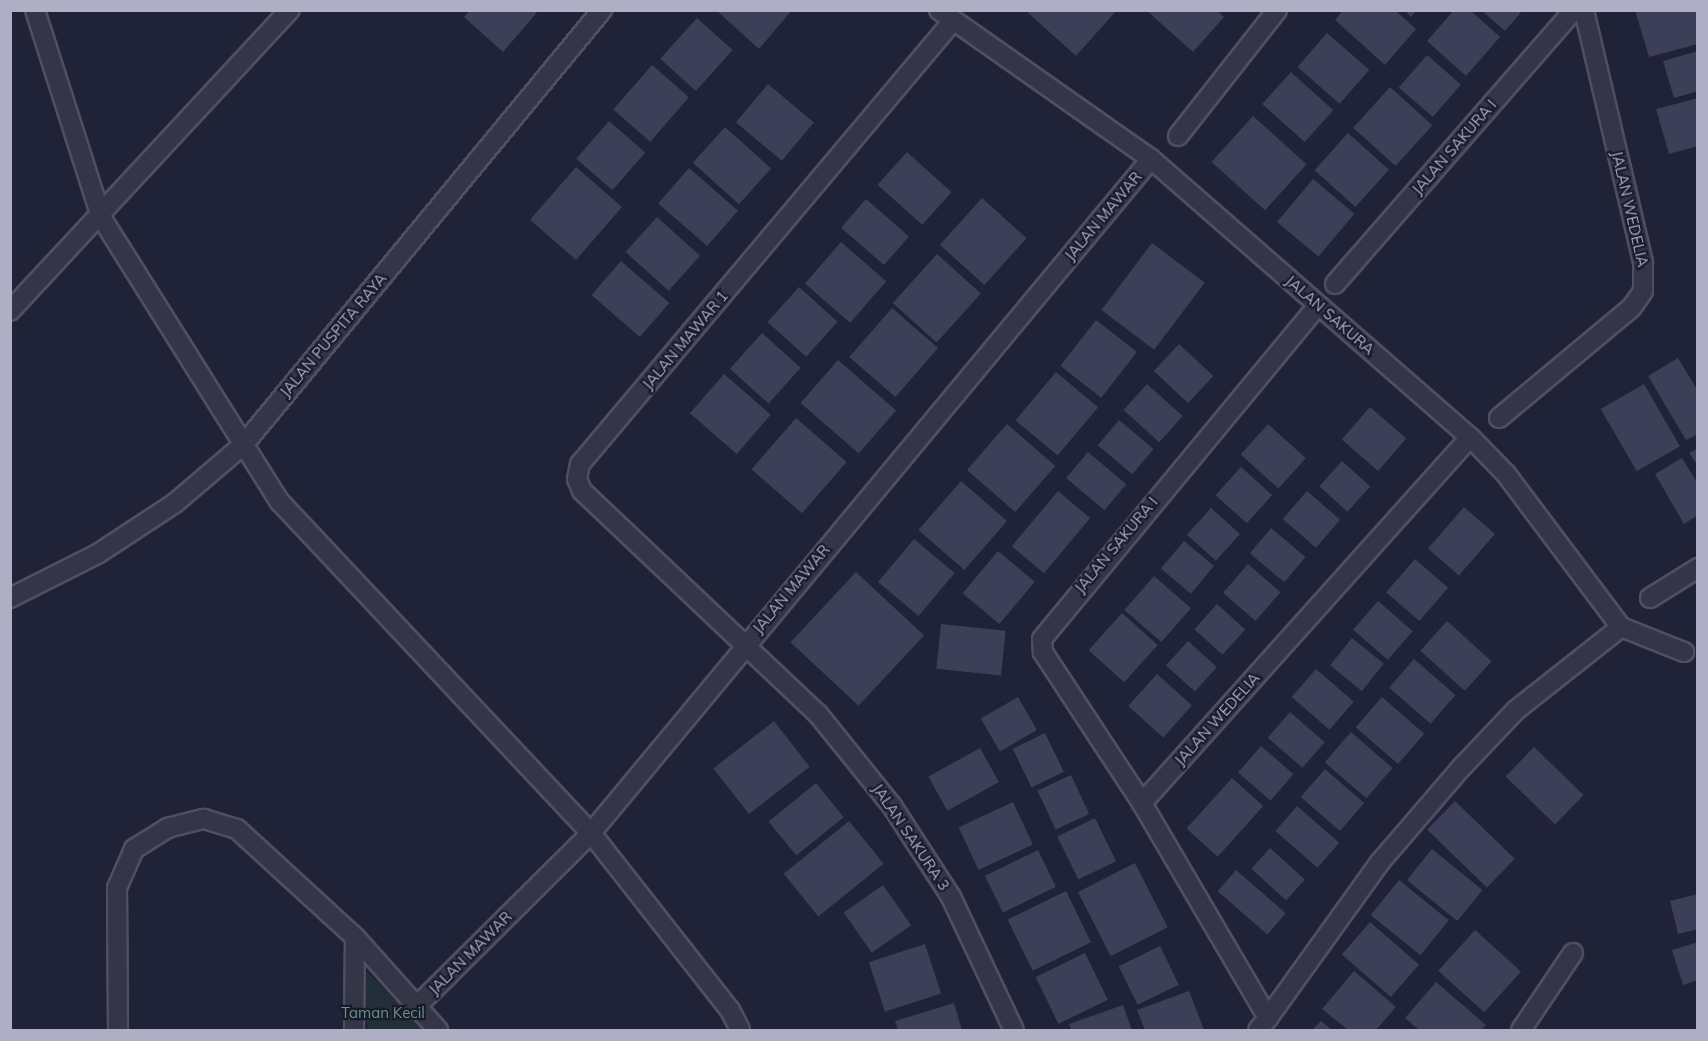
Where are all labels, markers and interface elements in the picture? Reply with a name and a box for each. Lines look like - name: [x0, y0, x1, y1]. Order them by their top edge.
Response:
- street label: JALAN SAKURA I: [1408, 96, 1500, 198]
- street label: JALAN WEDELIA: [1608, 149, 1652, 269]
- street label: JALAN MAWAR: [1061, 168, 1145, 264]
- street label: JALAN PUSPITA RAYA: [276, 269, 390, 401]
- street label: JALAN SAKURA: [1282, 272, 1378, 358]
- street label: JALAN MAWAR 1: [639, 287, 731, 393]
- street label: JALAN SAKURA I: [1071, 493, 1161, 597]
- street label: JALAN MAWAR: [749, 541, 833, 637]
- street label: JALAN WEDELIA: [1171, 669, 1263, 769]
- street label: JALAN SAKURA 3: [869, 780, 953, 894]
- street label: JALAN MAWAR: [425, 908, 515, 998]
- park label: Taman Kecil: [341, 1004, 425, 1022]

